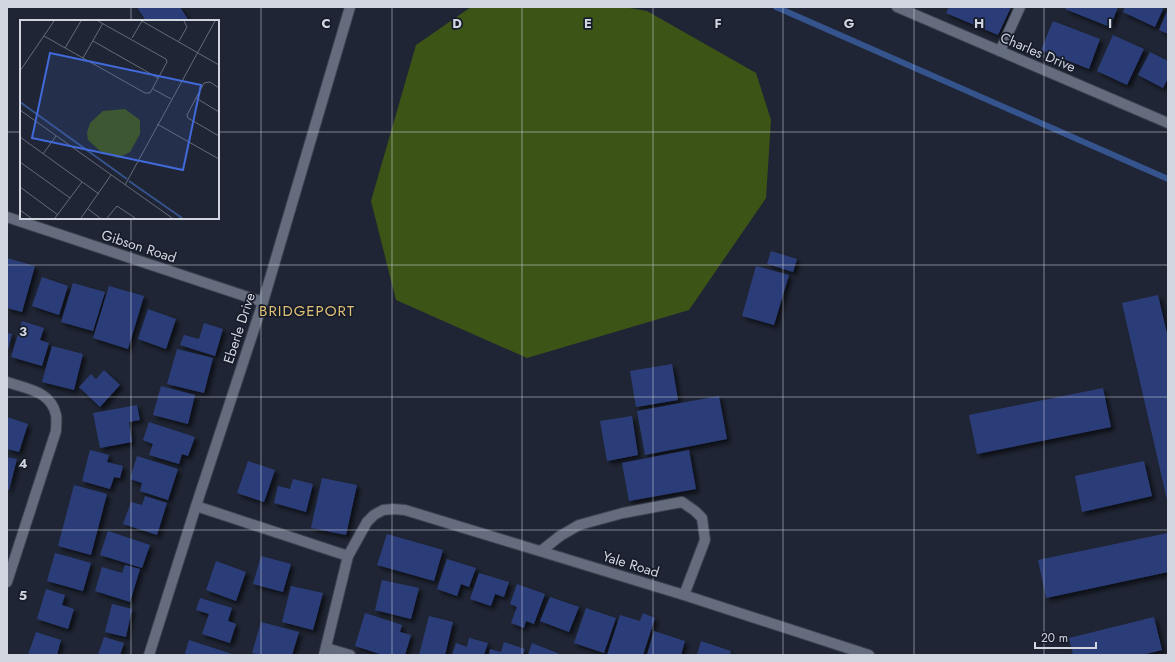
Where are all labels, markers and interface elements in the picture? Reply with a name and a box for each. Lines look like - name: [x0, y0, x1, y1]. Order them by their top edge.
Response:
- text: C: [321, 14, 331, 33]
- text: D: [452, 14, 462, 33]
- text: E: [584, 14, 592, 33]
- text: F: [714, 14, 722, 33]
- text: G: [844, 14, 855, 33]
- text: H: [974, 14, 984, 33]
- text: I: [1108, 14, 1112, 33]
- inset map: [20, 20, 219, 219]
- street label: Charles Drive: [997, 27, 1079, 77]
- street label: Gibson Road: [99, 225, 179, 267]
- street label: Eberle Drive: [218, 290, 260, 366]
- district label: BRIDGEPORT: [259, 300, 355, 322]
- text: 3: [19, 322, 27, 341]
- text: 4: [18, 454, 28, 473]
- street label: Yale Road: [600, 546, 662, 582]
- text: 5: [19, 586, 27, 605]
- scale bar: [1035, 624, 1096, 650]
- text: 20 m: [1041, 629, 1068, 647]

